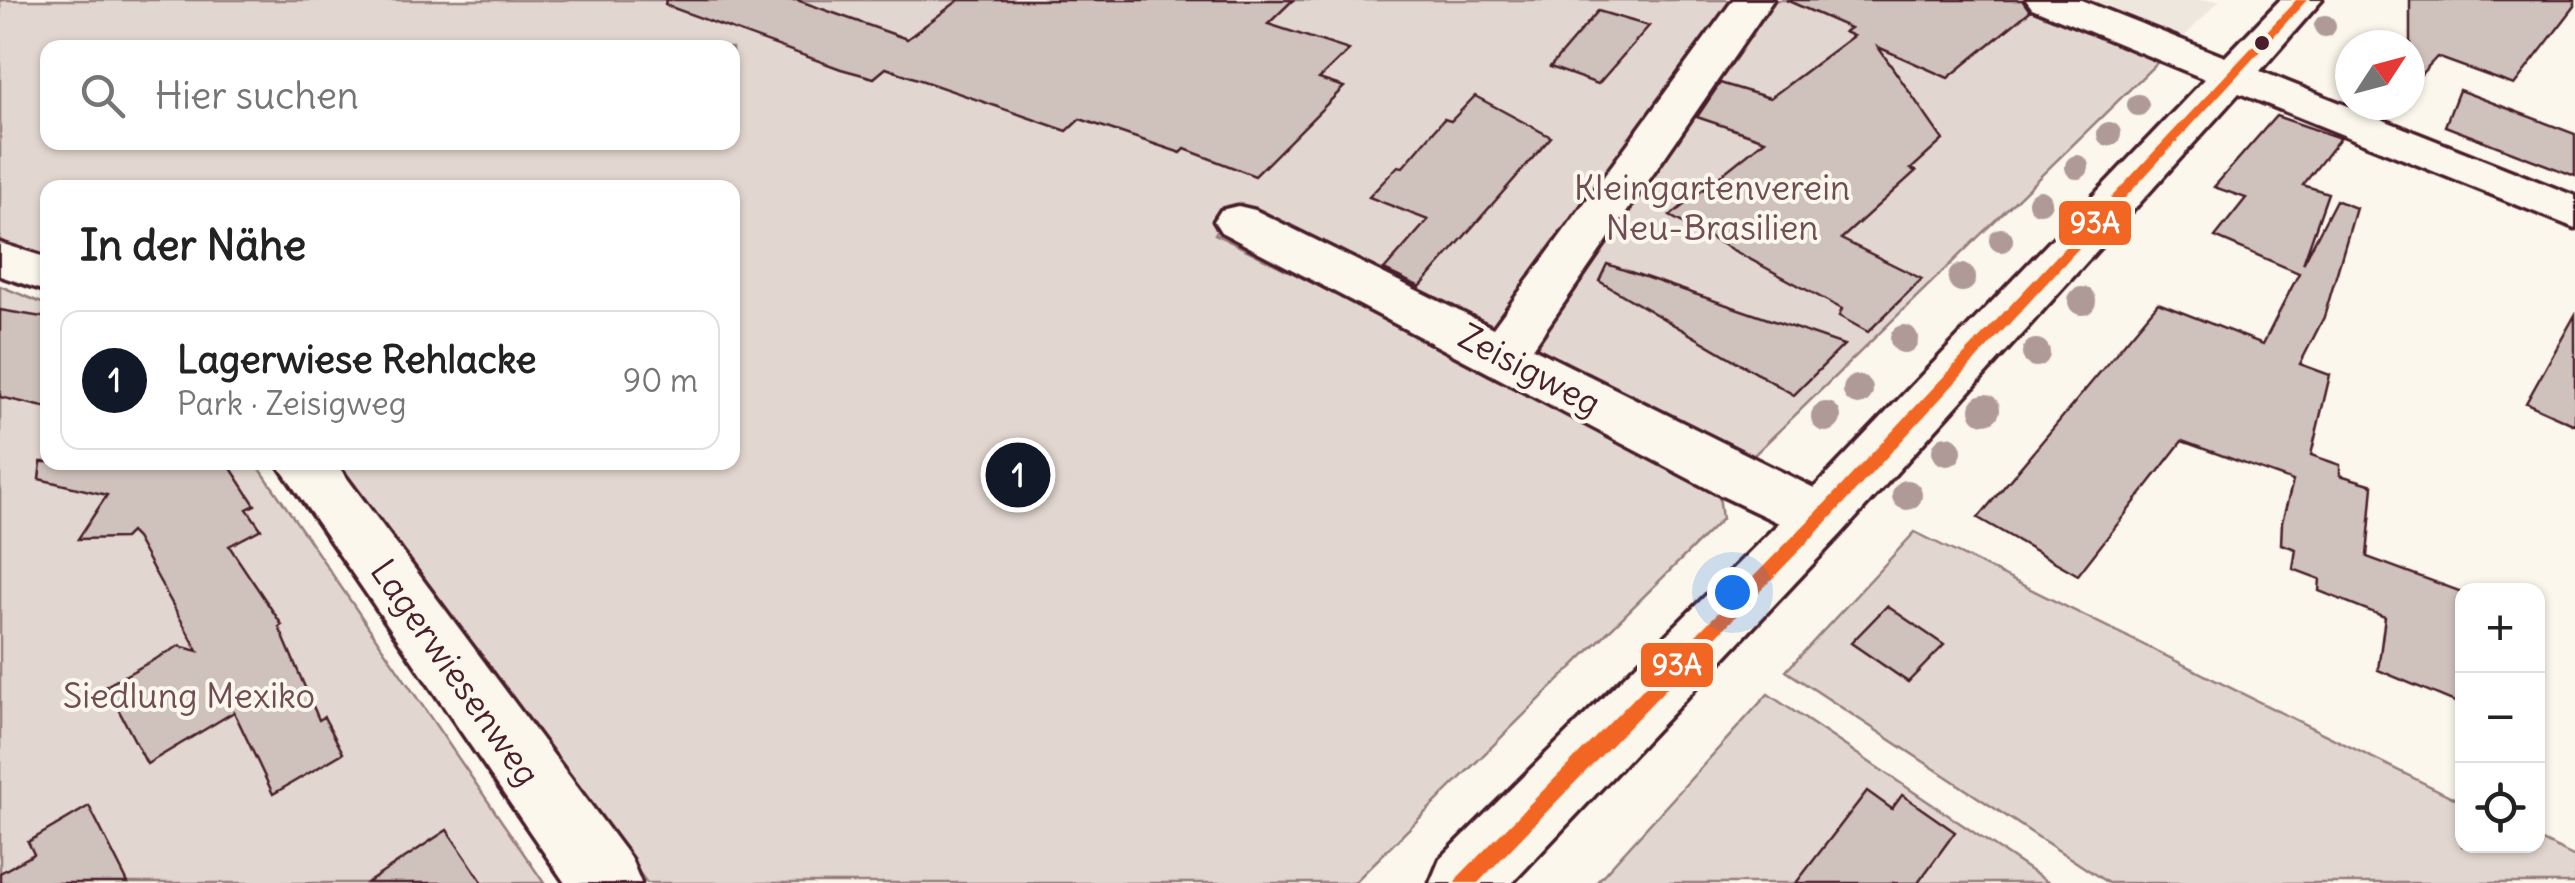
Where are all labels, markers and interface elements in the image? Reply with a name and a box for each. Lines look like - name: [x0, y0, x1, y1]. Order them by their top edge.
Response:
- north arrow: [2335, 30, 2425, 120]
- unlabelled marker: [2252, 33, 2272, 53]
- search box: [40, 40, 740, 150]
- icon: search: [75, 68, 130, 123]
- text: Hier suchen: [155, 72, 359, 119]
- park label: Kleingartenverein Neu-Brasilien: [1574, 165, 1850, 249]
- line badge: 93A: [2057, 199, 2133, 247]
- text: 93A: [2070, 205, 2120, 241]
- text: In der Nähe: [80, 219, 306, 271]
- street label: Zeisigweg: [1451, 313, 1609, 425]
- text: Lagerwiese Rehlacke: [177, 336, 537, 383]
- text: 1: [108, 360, 121, 401]
- text: 90 m: [623, 360, 698, 401]
- text: Park · Zeisigweg: [177, 383, 407, 424]
- pin: 1: [986, 438, 1050, 512]
- street label: Lagerwiesenweg: [362, 550, 550, 794]
- your location: [1707, 567, 1758, 618]
- map controls: [2455, 583, 2545, 853]
- button: +: [2455, 583, 2545, 673]
- line badge: 93A: [1639, 641, 1715, 689]
- text: 93A: [1652, 647, 1702, 683]
- park label: Siedlung Mexiko: [63, 673, 315, 717]
- button: −: [2455, 673, 2545, 763]
- button: locate: [2455, 763, 2545, 853]

